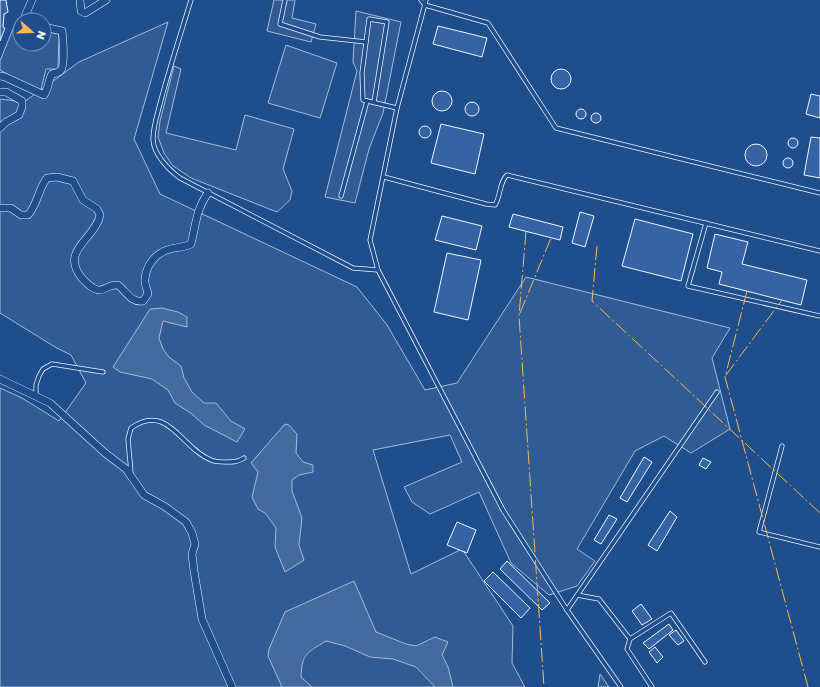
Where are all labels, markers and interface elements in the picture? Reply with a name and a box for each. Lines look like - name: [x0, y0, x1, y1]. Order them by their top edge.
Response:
- north arrow: [12, 12, 52, 52]
- text: N: [34, 29, 49, 42]

